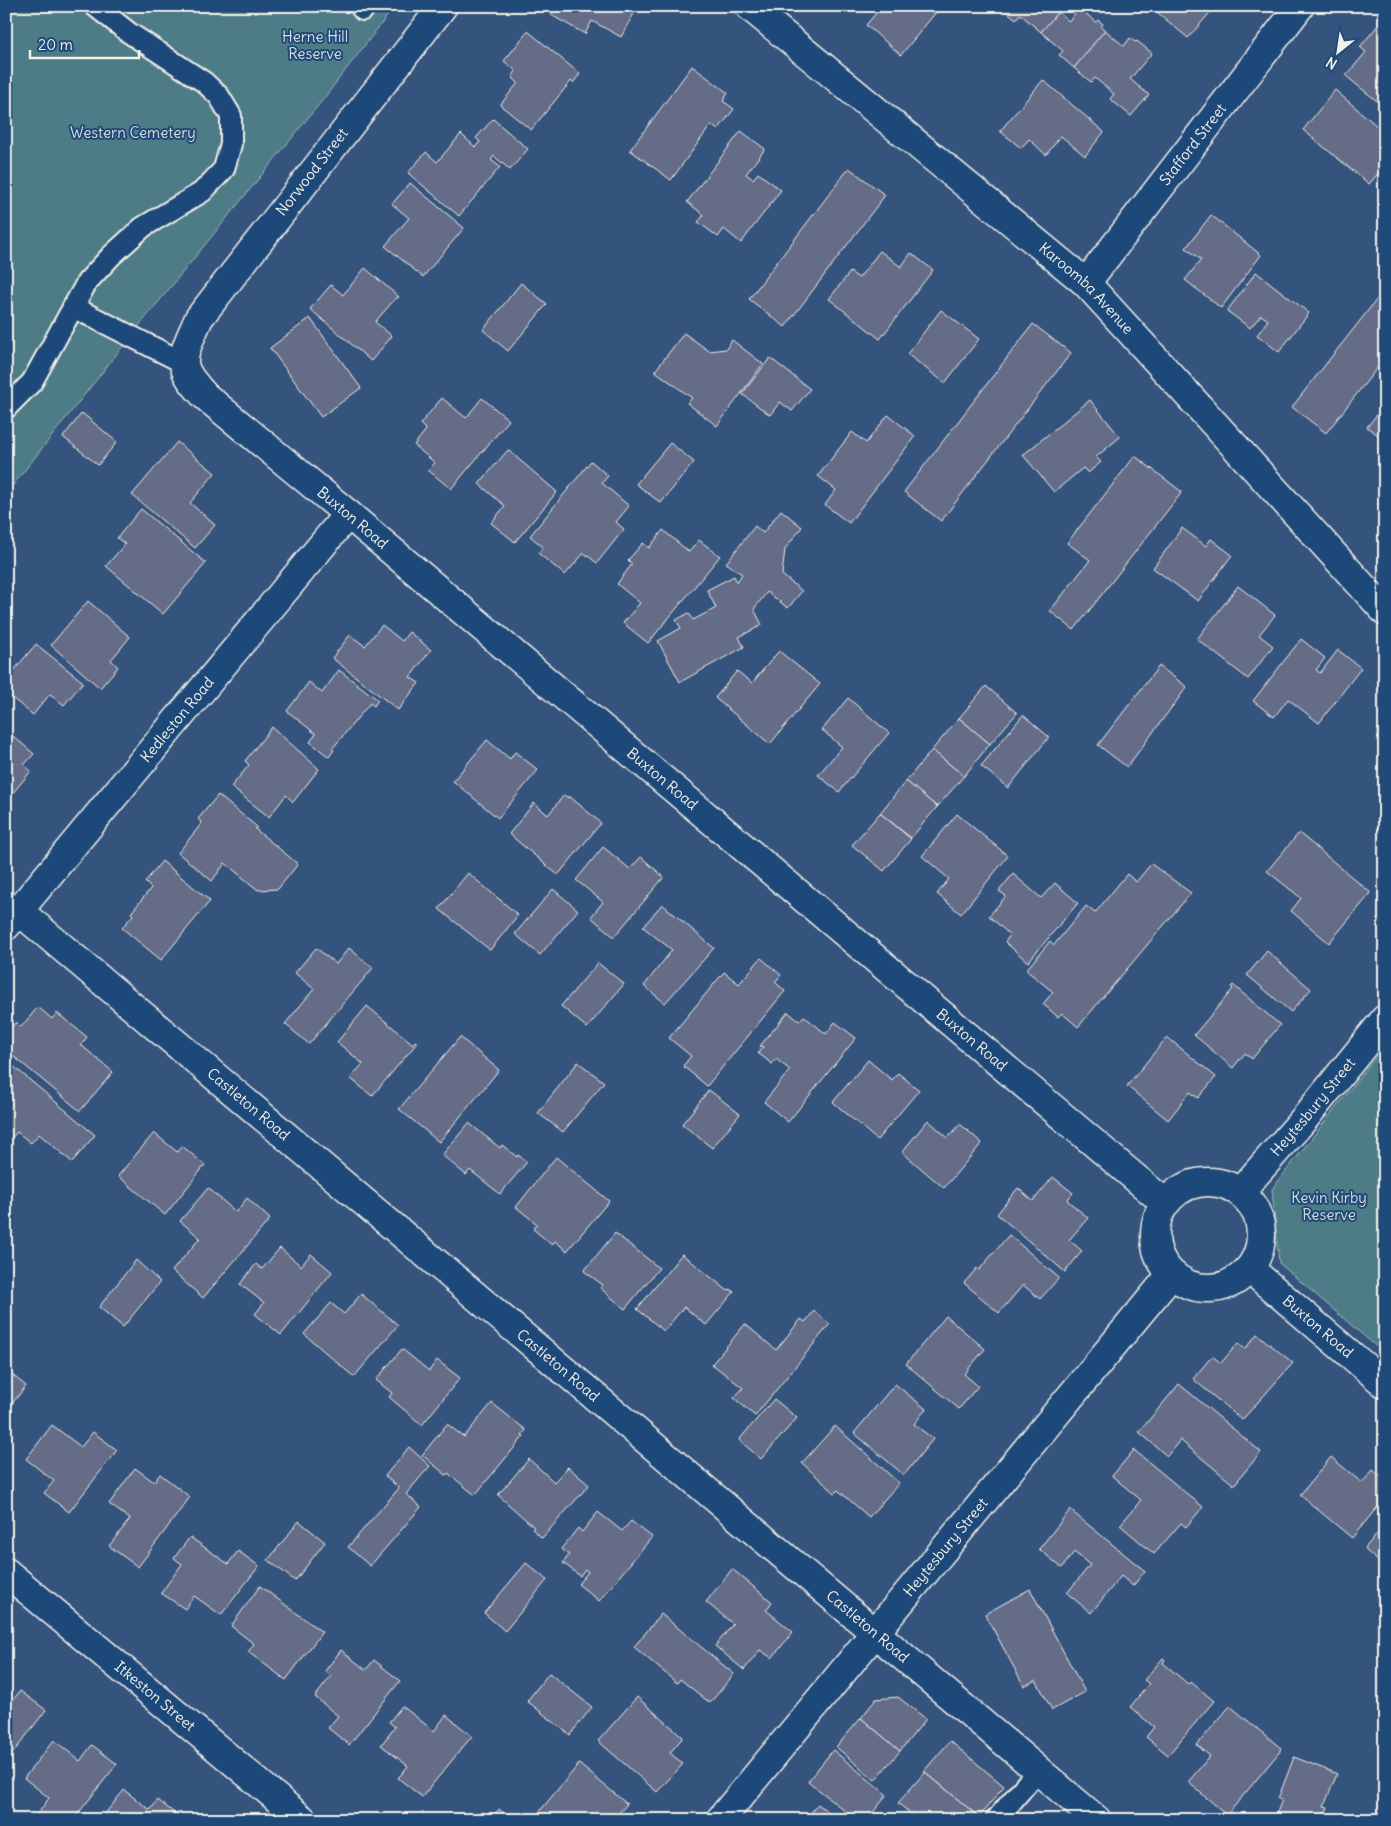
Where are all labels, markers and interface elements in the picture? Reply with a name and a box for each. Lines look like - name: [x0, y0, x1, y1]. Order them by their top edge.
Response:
- park label: Herne Hill Reserve: [282, 27, 348, 63]
- scale bar: [30, 28, 139, 60]
- north arrow: [1314, 28, 1364, 78]
- text: 20 m: [38, 35, 73, 54]
- text: N: [1323, 53, 1340, 73]
- street label: Stafford Street: [1155, 100, 1230, 189]
- park label: Western Cemetery: [70, 123, 196, 142]
- street label: Norwood Street: [272, 124, 352, 219]
- street label: Karoomba Avenue: [1035, 238, 1138, 338]
- street label: Buxton Road: [313, 482, 392, 553]
- street label: Kedleston Road: [136, 673, 218, 766]
- street label: Buxton Road: [623, 743, 702, 814]
- street label: Buxton Road: [933, 1004, 1012, 1075]
- street label: Heytesbury Street: [1266, 1054, 1359, 1160]
- street label: Castleton Road: [203, 1064, 294, 1144]
- park label: Kevin Kirby Reserve: [1291, 1188, 1367, 1224]
- street label: Buxton Road: [1279, 1291, 1357, 1362]
- street label: Castleton Road: [513, 1325, 604, 1406]
- street label: Heytesbury Street: [899, 1494, 992, 1600]
- street label: Castleton Road: [823, 1586, 913, 1667]
- street label: Itkeston Street: [111, 1657, 200, 1735]

